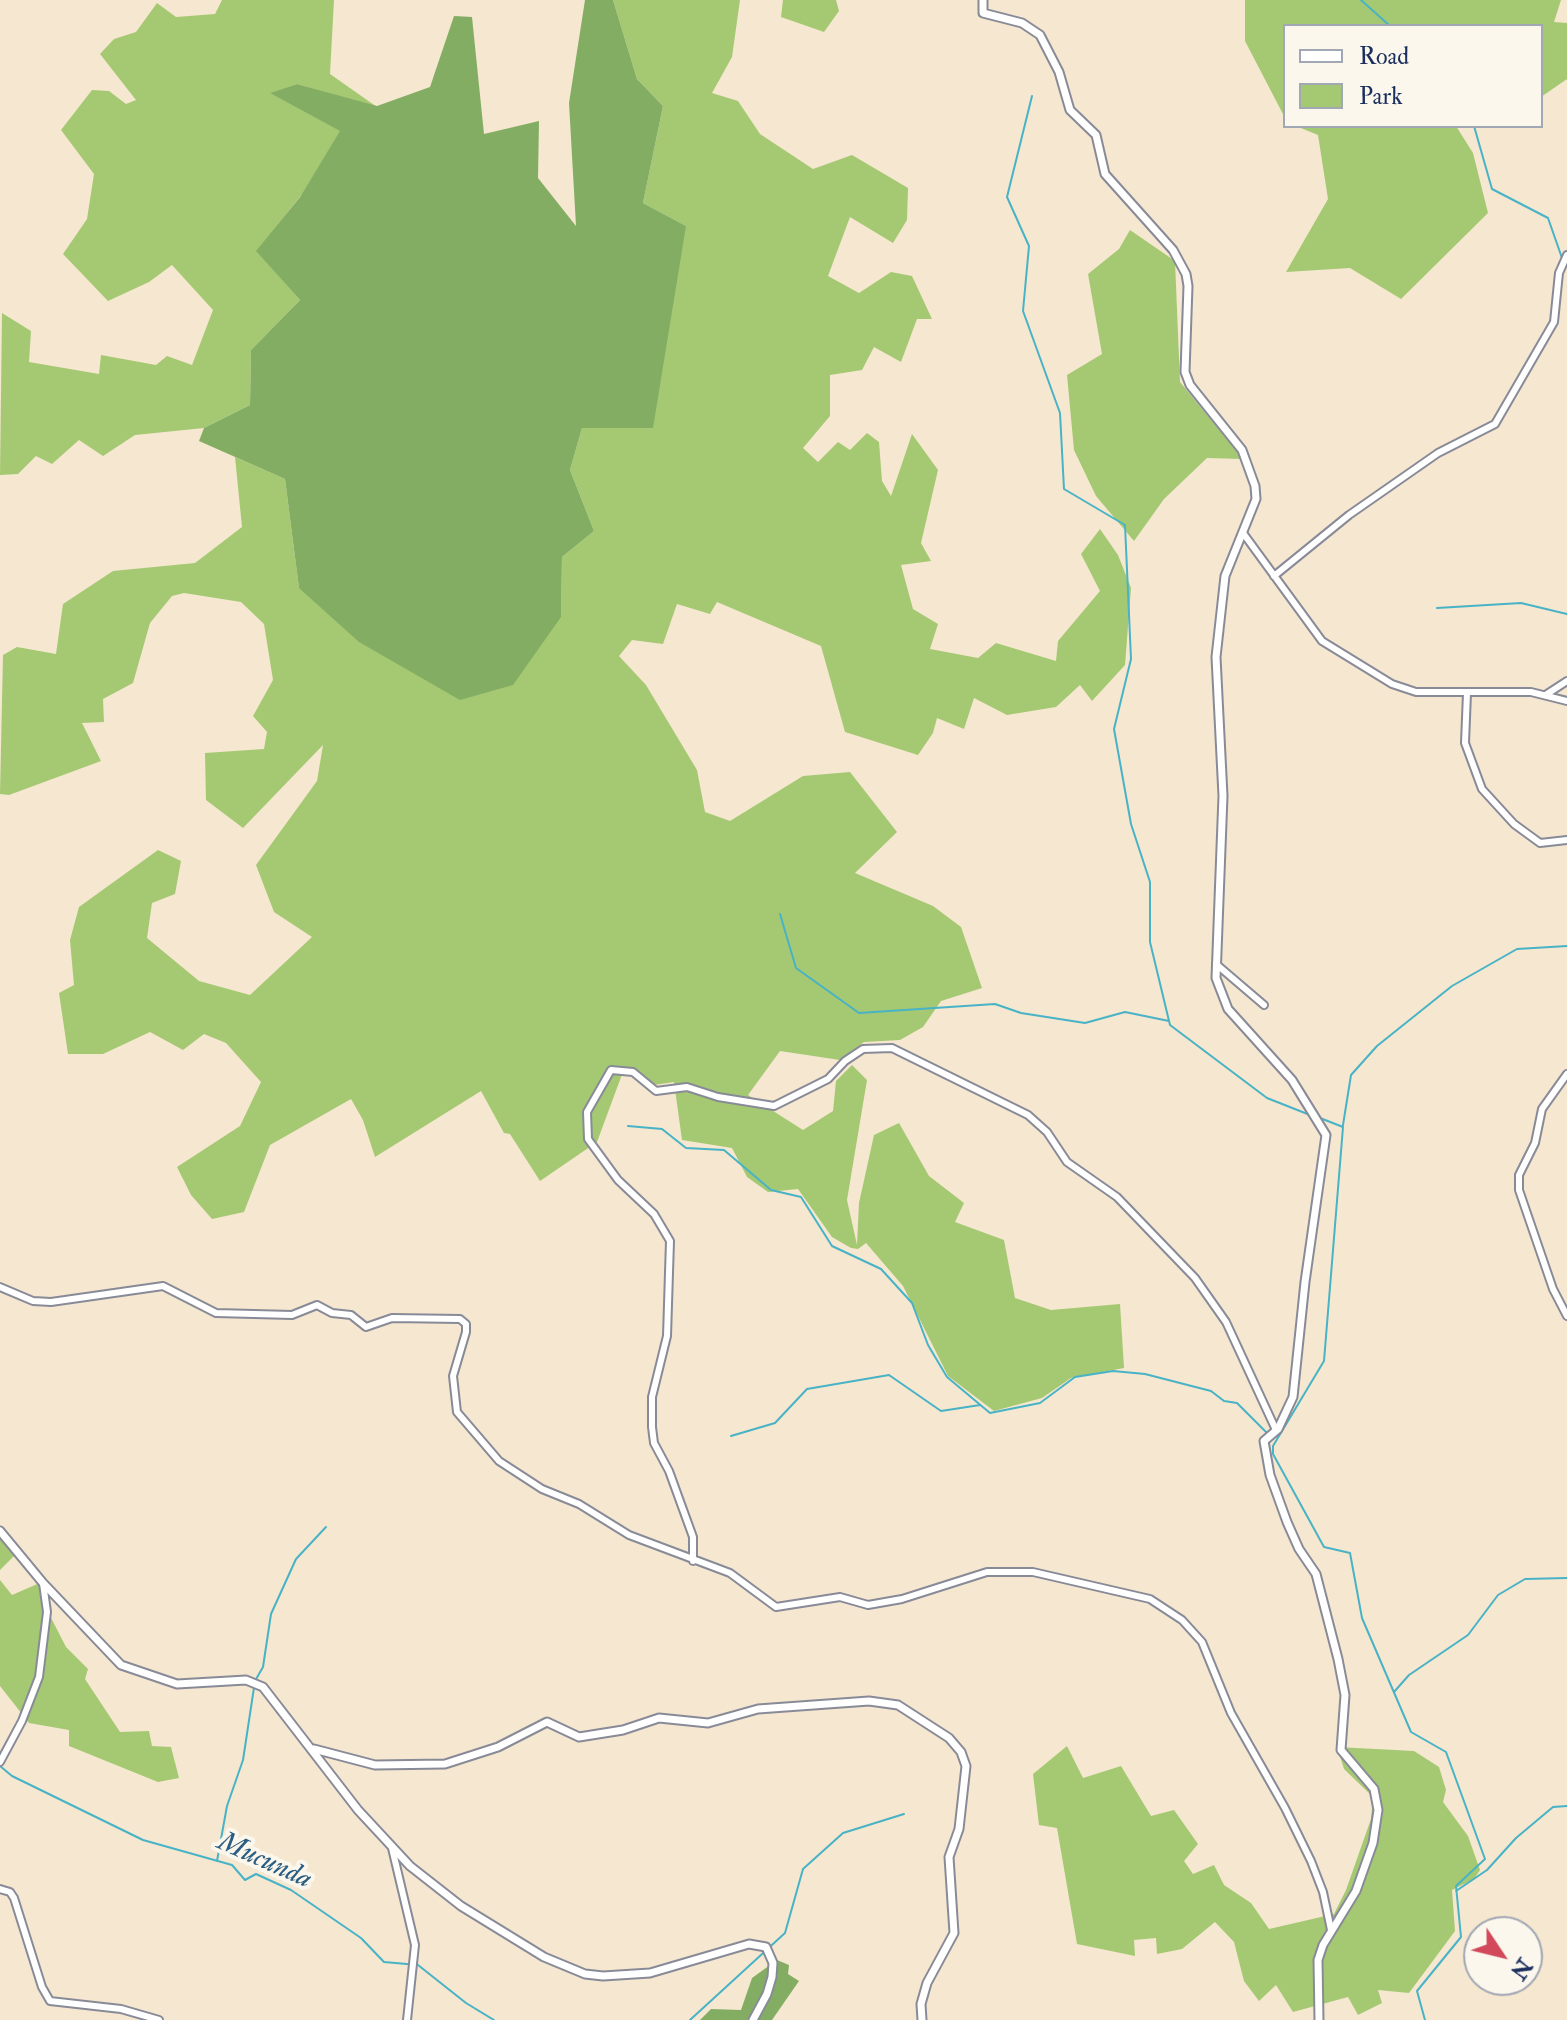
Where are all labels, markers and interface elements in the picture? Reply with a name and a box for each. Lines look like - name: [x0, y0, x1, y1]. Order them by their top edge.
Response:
- legend: [1283, 24, 1543, 128]
- text: Road: [1359, 41, 1409, 72]
- text: Park: [1359, 81, 1403, 112]
- water label: Mucunda: [212, 1826, 316, 1898]
- north arrow: [1463, 1916, 1543, 1996]
- text: N: [1504, 1953, 1538, 1985]

